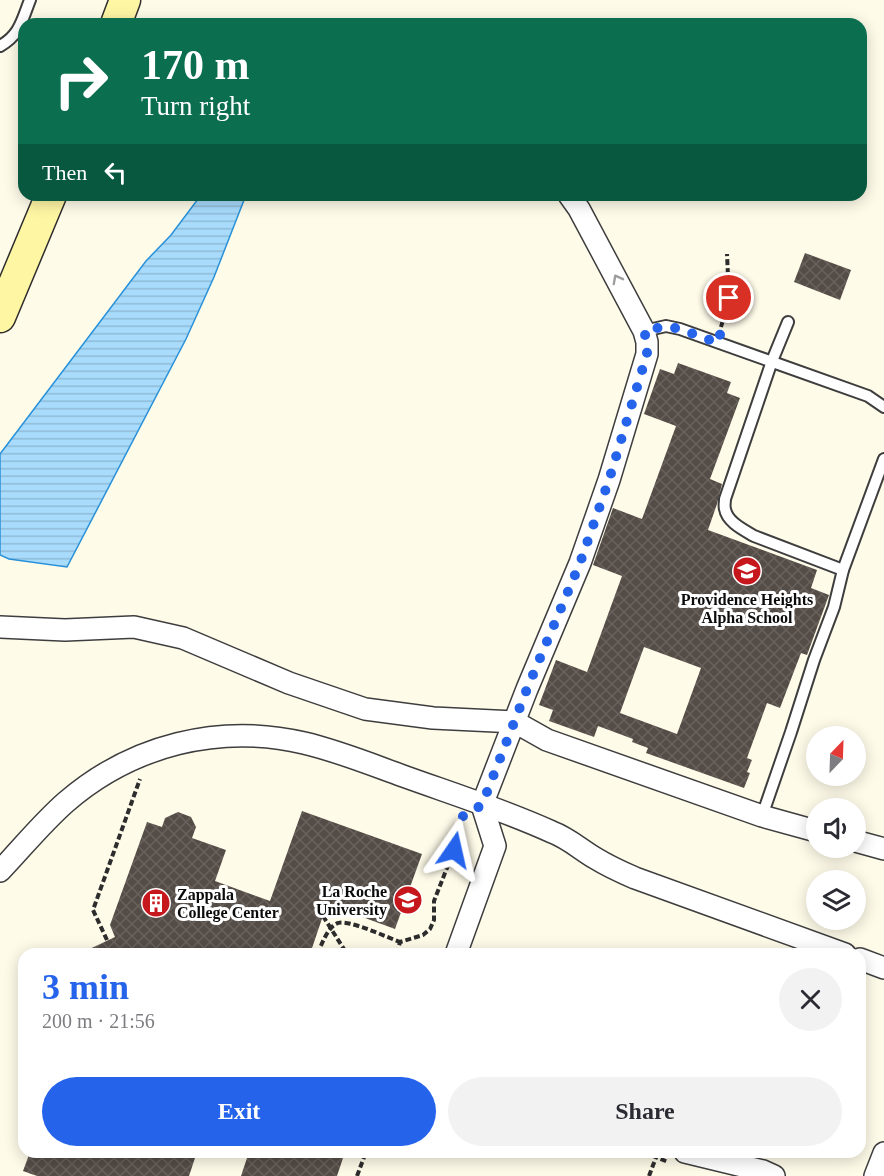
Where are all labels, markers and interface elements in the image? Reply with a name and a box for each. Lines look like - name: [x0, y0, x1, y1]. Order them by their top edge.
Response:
- icon: right: [42, 42, 120, 120]
- text: 170 m: [141, 42, 250, 88]
- text: Turn right: [141, 91, 250, 121]
- icon: left: [99, 156, 132, 189]
- text: Then: [42, 160, 87, 185]
- pin: [703, 272, 754, 323]
- one-way arrow: [613, 274, 624, 285]
- icon: arrive: [712, 281, 745, 314]
- school or university icon: Providence Heights Alpha School: [731, 555, 763, 587]
- place label: Providence Heights Alpha School: [681, 591, 813, 627]
- north arrow: [806, 726, 866, 786]
- map controls: [806, 726, 866, 930]
- button: sound: [806, 798, 866, 858]
- position arrow: [422, 818, 486, 882]
- button: layers: [806, 870, 866, 930]
- place label: La Roche University: [316, 883, 387, 919]
- school or university icon: La Roche University: [392, 884, 424, 916]
- place label: Zappala College Center: [177, 886, 279, 922]
- building icon: Zappala College Center: [140, 887, 172, 919]
- text: 3 min: [42, 967, 129, 1007]
- button: close: [779, 968, 842, 1031]
- text: 200 m · 21:56: [42, 1010, 155, 1032]
- button: Exit: [42, 1077, 436, 1146]
- button: Share: [448, 1077, 842, 1146]

